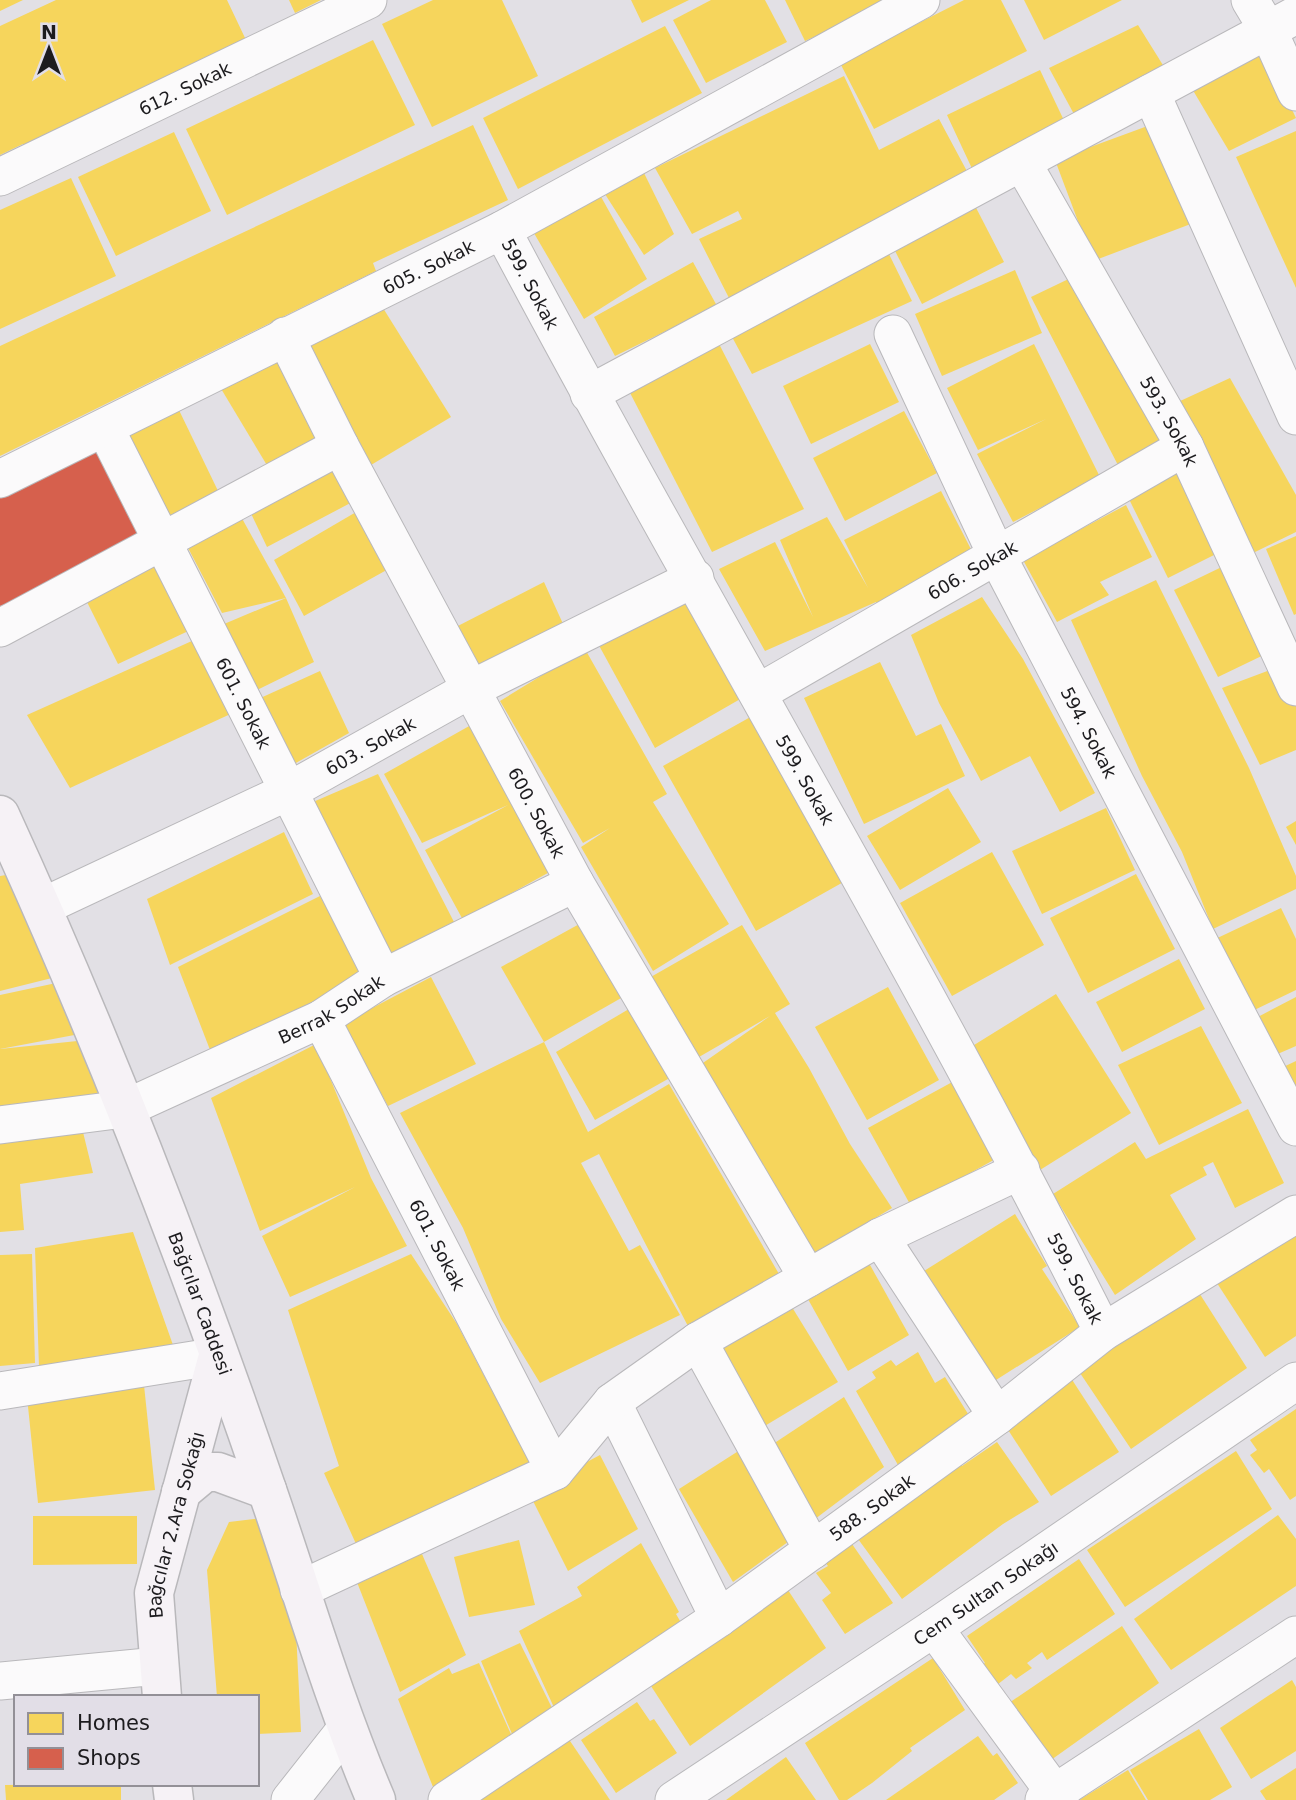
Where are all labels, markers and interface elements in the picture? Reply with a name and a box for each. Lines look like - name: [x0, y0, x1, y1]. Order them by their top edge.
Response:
- north arrow: [14, 14, 84, 84]
- text: N: [41, 21, 57, 43]
- street label: 612. Sokak: [135, 57, 235, 119]
- street label: 605. Sokak: [379, 235, 478, 298]
- street label: 599. Sokak: [498, 235, 564, 333]
- street label: 593. Sokak: [1136, 372, 1203, 470]
- street label: 606. Sokak: [924, 535, 1021, 604]
- street label: 601. Sokak: [212, 654, 276, 753]
- street label: 594. Sokak: [1057, 683, 1122, 782]
- street label: 603. Sokak: [322, 712, 419, 779]
- street label: 599. Sokak: [772, 731, 839, 829]
- street label: 600. Sokak: [504, 763, 570, 862]
- street label: Berrak Sokak: [275, 970, 388, 1048]
- street label: 601. Sokak: [405, 1195, 470, 1294]
- street label: Bağcılar Caddesi: [164, 1229, 236, 1378]
- street label: 599. Sokak: [1044, 1229, 1108, 1328]
- street label: Bağcılar 2.Ara Sokağı: [143, 1429, 208, 1619]
- street label: 588. Sokak: [825, 1469, 919, 1545]
- street label: Cem Sultan Sokağı: [909, 1536, 1062, 1649]
- legend: [14, 1695, 259, 1786]
- text: Homes: [77, 1711, 150, 1735]
- text: Shops: [77, 1746, 141, 1770]

